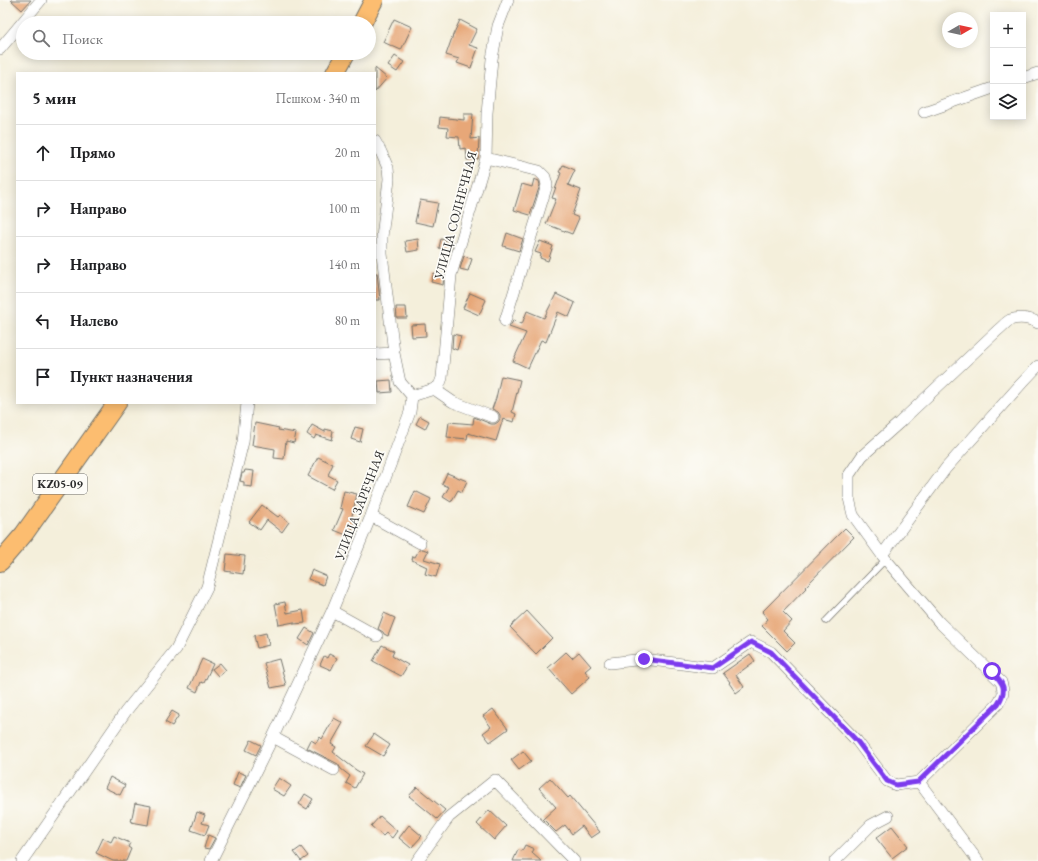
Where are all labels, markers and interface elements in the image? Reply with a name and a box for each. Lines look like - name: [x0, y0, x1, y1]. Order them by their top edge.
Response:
- north arrow: [942, 12, 978, 48]
- map controls: [990, 12, 1026, 120]
- button: +: [990, 12, 1026, 48]
- search box: [16, 16, 376, 60]
- icon: search: [30, 27, 52, 49]
- text: Поиск: [62, 29, 103, 48]
- button: −: [990, 48, 1026, 84]
- button: layers: [990, 84, 1026, 120]
- text: 5 мин: [32, 87, 76, 109]
- text: Пешком · 340 m: [276, 90, 360, 107]
- icon: ahead: [32, 142, 54, 164]
- text: Прямо: [70, 143, 115, 162]
- text: 20 m: [335, 144, 360, 161]
- street label: УЛИЦА СОЛНЕЧНАЯ: [430, 149, 481, 282]
- icon: right: [32, 198, 54, 220]
- text: Направо: [70, 199, 127, 218]
- text: 100 m: [329, 200, 360, 217]
- icon: right: [32, 254, 54, 276]
- text: Направо: [70, 255, 127, 274]
- text: 140 m: [329, 256, 360, 273]
- icon: left: [32, 310, 54, 332]
- text: Налево: [70, 311, 118, 330]
- text: 80 m: [335, 312, 360, 329]
- icon: arrive: [32, 366, 54, 388]
- text: Пункт назначения: [70, 367, 193, 386]
- street label: УЛИЦА ЗАРЕЧНАЯ: [330, 448, 388, 563]
- road number: KZ05-09: [33, 474, 87, 494]
- route end: [635, 650, 653, 668]
- route start: [983, 662, 1001, 680]

